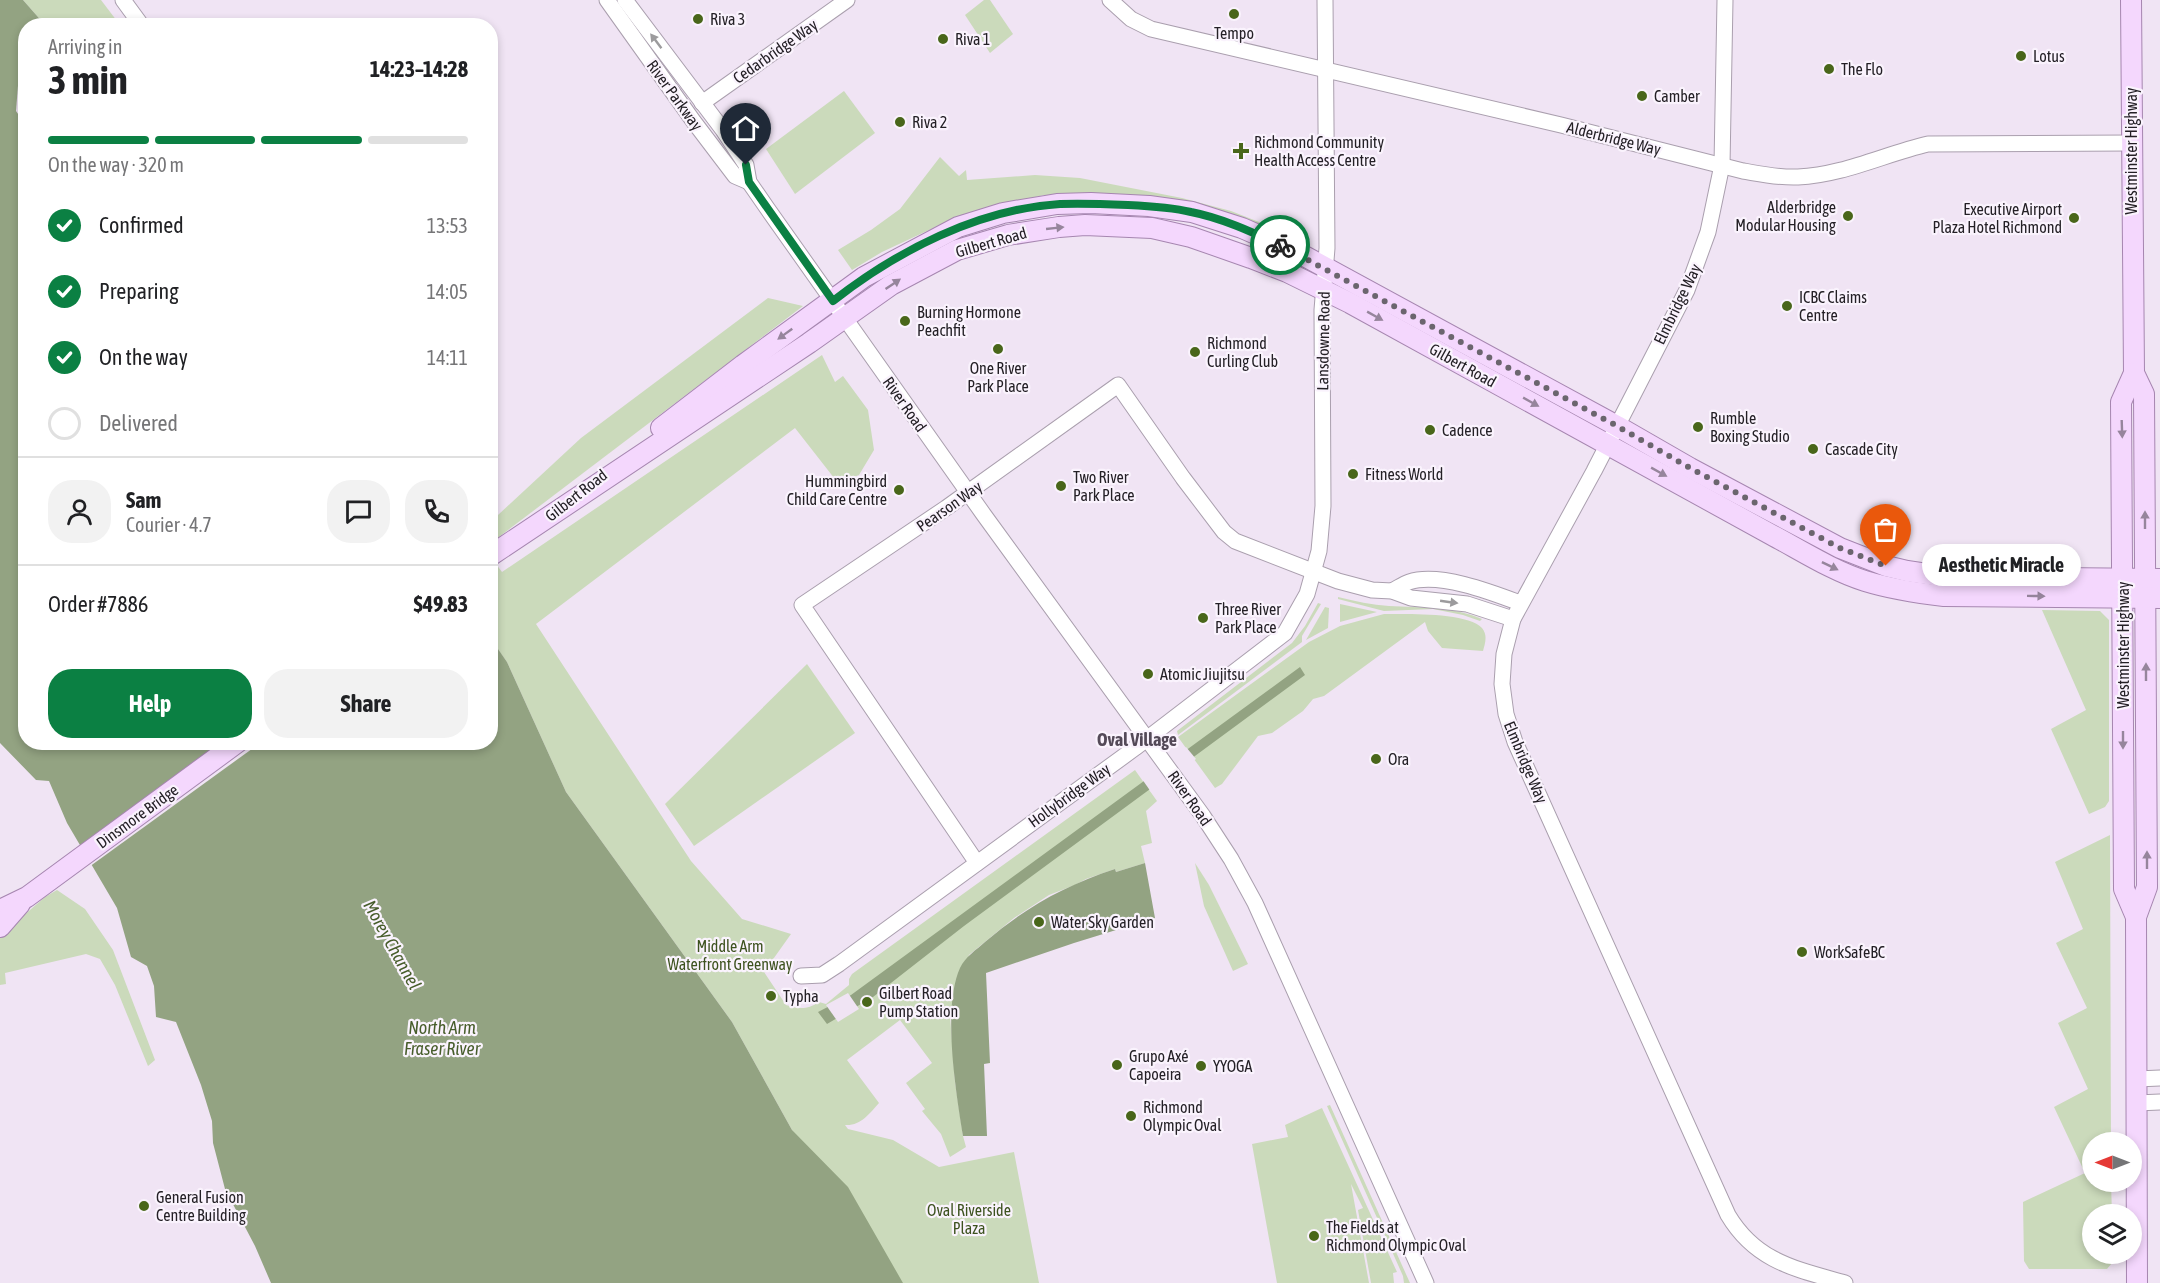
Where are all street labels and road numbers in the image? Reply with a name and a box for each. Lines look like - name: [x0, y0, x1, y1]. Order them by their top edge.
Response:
- street label: Cedarbridge Way: [729, 15, 822, 88]
- street label: River Parkway: [643, 56, 707, 135]
- street label: Westminster Highway: [2122, 87, 2141, 214]
- street label: Alderbridge Way: [1565, 118, 1663, 159]
- street label: Gilbert Road: [953, 223, 1029, 261]
- street label: Elmbridge Way: [1650, 260, 1705, 348]
- street label: Lansdowne Road: [1313, 291, 1333, 391]
- street label: Gilbert Road: [1427, 339, 1499, 391]
- street label: River Road: [880, 373, 930, 435]
- street label: Gilbert Road: [542, 465, 610, 525]
- street label: Pearson Way: [913, 477, 986, 536]
- street label: Westminster Highway: [2114, 581, 2133, 708]
- street label: Elmbridge Way: [1500, 718, 1552, 806]
- street label: Hollybridge Way: [1025, 759, 1114, 831]
- street label: River Road: [1165, 767, 1215, 829]
- street label: Dinsmore Bridge: [93, 780, 182, 852]

